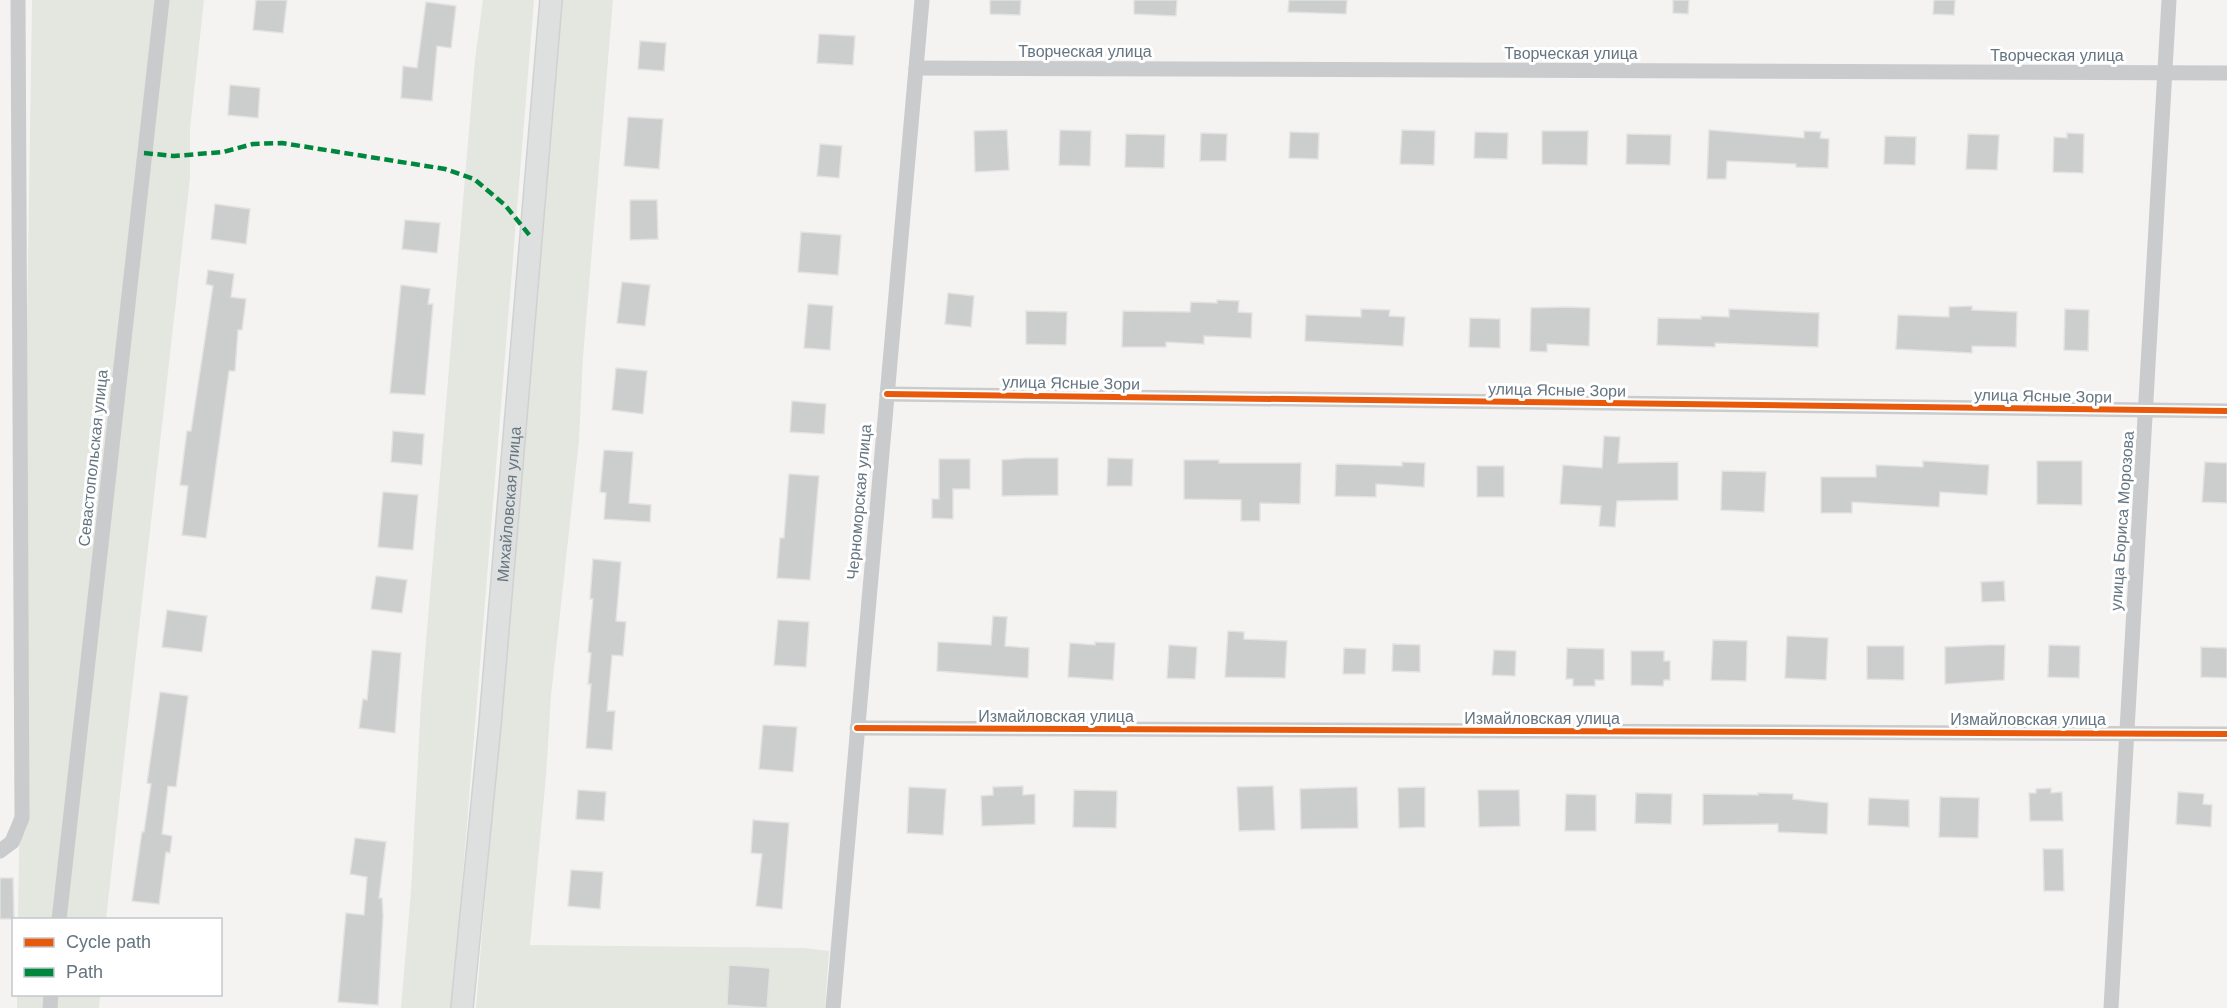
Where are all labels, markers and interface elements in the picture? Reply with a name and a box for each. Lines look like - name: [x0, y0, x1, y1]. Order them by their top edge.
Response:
- street label: Творческая улица: [1018, 43, 1152, 60]
- street label: Творческая улица: [1504, 45, 1638, 62]
- street label: Творческая улица: [1990, 47, 2124, 64]
- street label: Севастопольская улица: [75, 369, 111, 547]
- street label: улица Ясные Зори: [1002, 373, 1140, 393]
- street label: улица Ясные Зори: [1488, 380, 1626, 400]
- street label: улица Ясные Зори: [1974, 386, 2112, 406]
- street label: Черноморская улица: [844, 423, 874, 581]
- street label: Михайловская улица: [494, 426, 524, 583]
- street label: улица Бориса Морозова: [2107, 430, 2137, 612]
- street label: Измайловская улица: [978, 708, 1134, 725]
- street label: Измайловская улица: [1464, 710, 1620, 727]
- street label: Измайловская улица: [1950, 711, 2106, 728]
- legend: [12, 918, 222, 996]
- text: Cycle path: [66, 932, 151, 952]
- text: Path: [66, 962, 103, 982]

